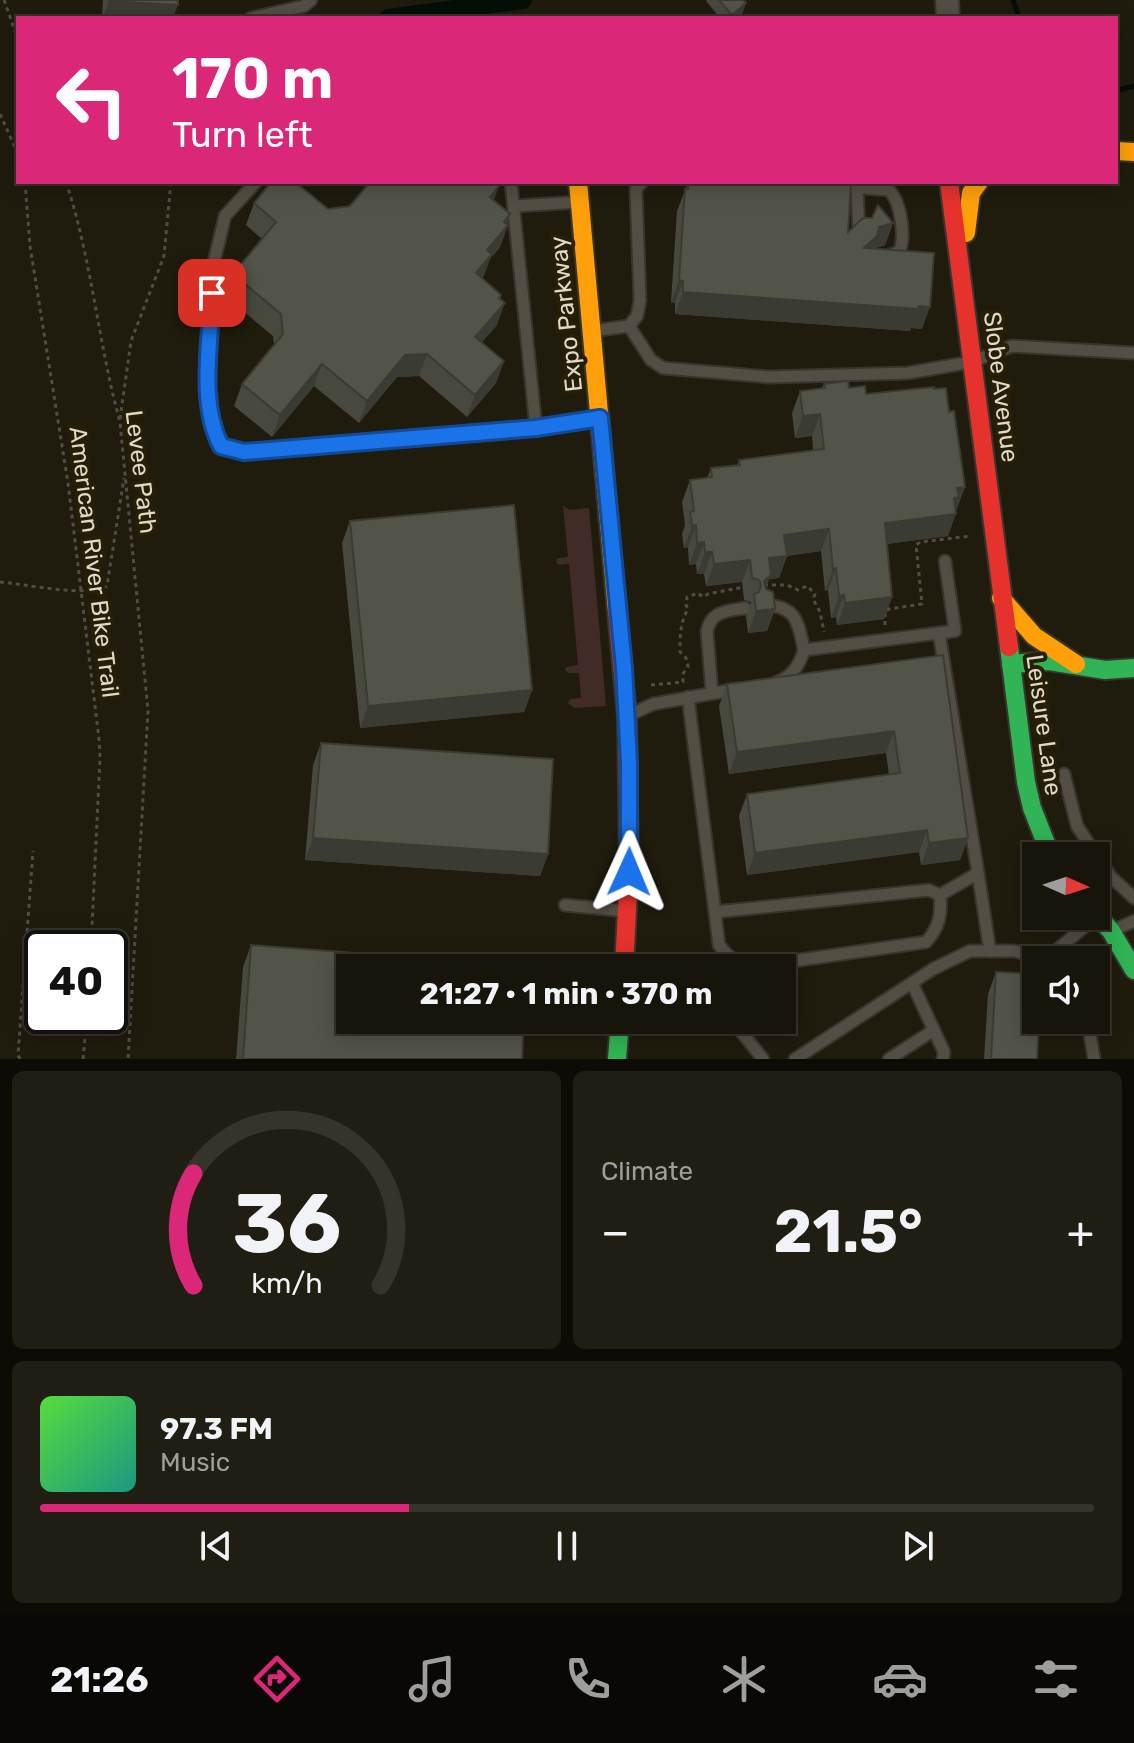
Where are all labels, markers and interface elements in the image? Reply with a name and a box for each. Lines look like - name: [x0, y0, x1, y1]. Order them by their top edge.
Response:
- text: 170 m: [172, 46, 333, 112]
- icon: left: [40, 48, 144, 152]
- text: Turn left: [172, 113, 313, 156]
- street label: Expo Parkway: [544, 235, 588, 393]
- pin: [178, 259, 246, 327]
- icon: arrive: [190, 271, 234, 315]
- street label: Slobe Avenue: [978, 310, 1024, 464]
- street label: Levee Path: [120, 409, 162, 535]
- street label: American River Bike Trail: [63, 425, 125, 699]
- street label: Leisure Lane: [1020, 653, 1068, 797]
- position arrow: [587, 830, 671, 914]
- north arrow: [1022, 842, 1110, 930]
- map controls: [1022, 842, 1110, 1034]
- speed limit sign: 40: [24, 930, 128, 1034]
- button: sound: [1022, 946, 1110, 1034]
- text: 21:27 · 1 min · 370 m: [419, 976, 713, 1012]
- text: Climate: [601, 1156, 693, 1187]
- text: 36: [232, 1174, 341, 1273]
- text: 21.5°: [773, 1196, 923, 1267]
- text: −: [601, 1206, 630, 1258]
- text: +: [1067, 1206, 1094, 1258]
- text: km/h: [251, 1266, 322, 1300]
- text: 97.3 FM: [160, 1411, 273, 1447]
- text: Music: [160, 1447, 230, 1478]
- icon: previous: [194, 1524, 238, 1568]
- icon: pause: [545, 1524, 589, 1568]
- icon: next: [896, 1524, 940, 1568]
- icon: directions: [249, 1651, 305, 1707]
- icon: music: [404, 1651, 460, 1707]
- icon: phone: [560, 1651, 616, 1707]
- icon: climate: [716, 1651, 772, 1707]
- icon: car: [872, 1651, 928, 1707]
- icon: filters: [1028, 1651, 1084, 1707]
- text: 21:26: [50, 1658, 149, 1701]

